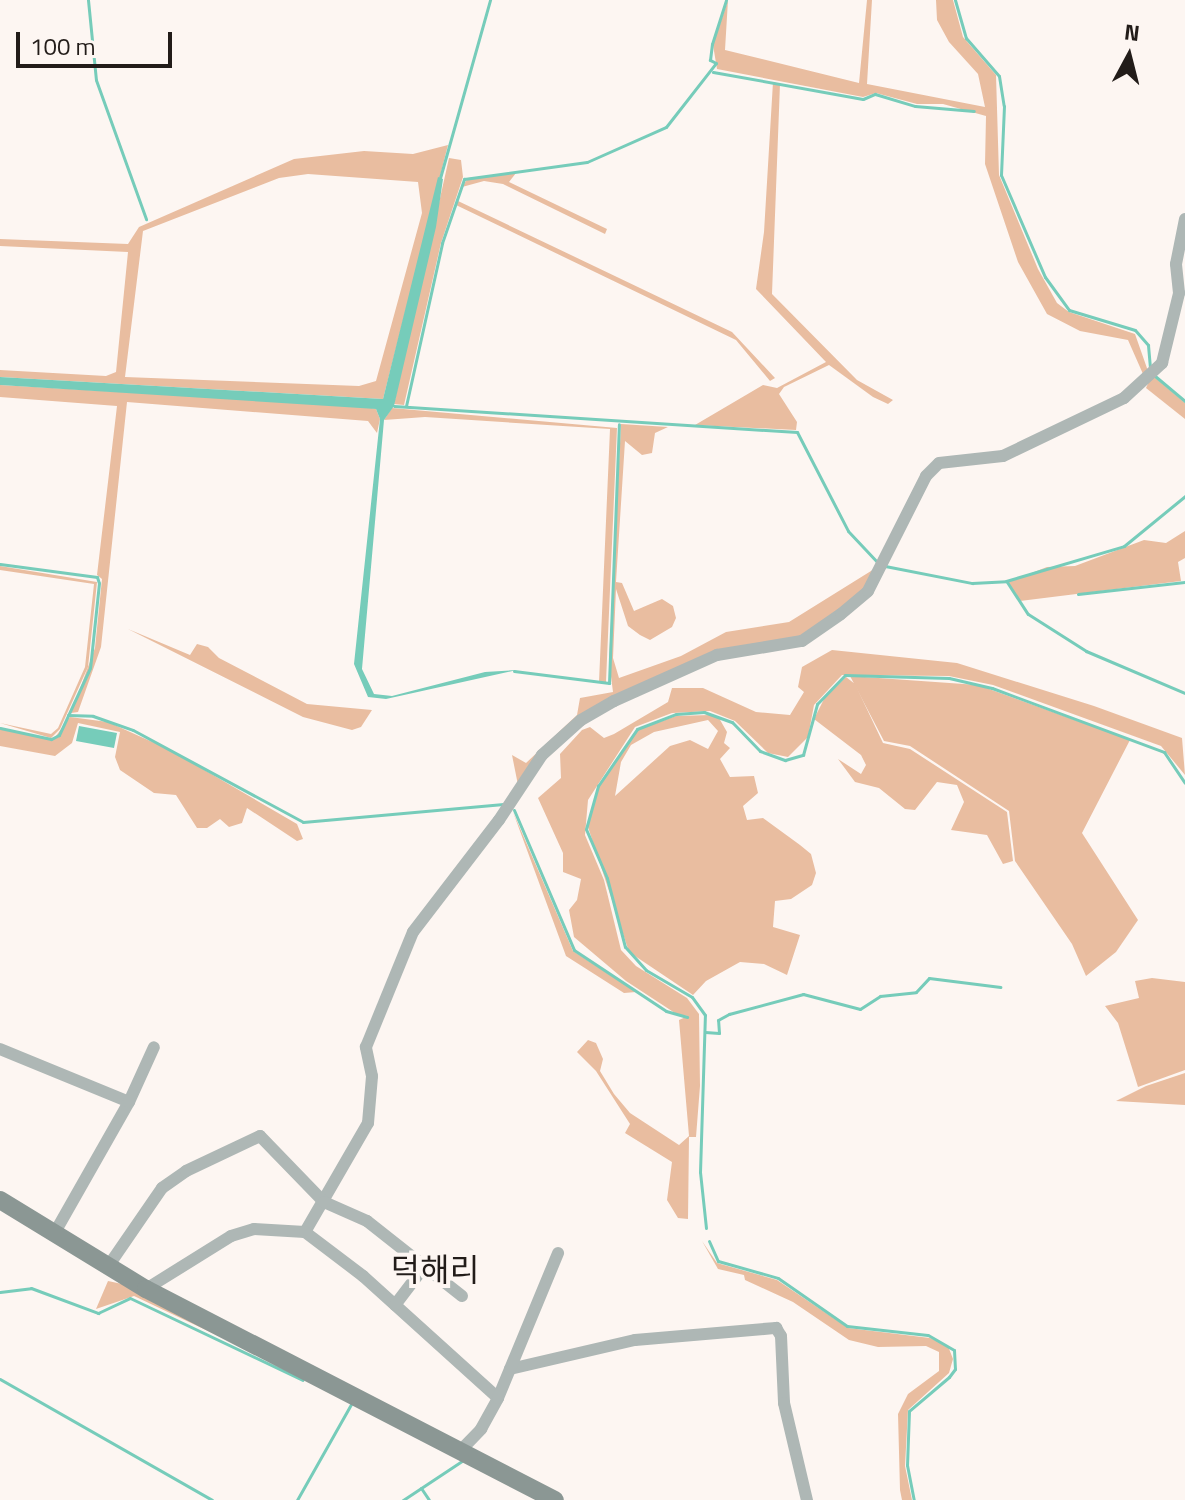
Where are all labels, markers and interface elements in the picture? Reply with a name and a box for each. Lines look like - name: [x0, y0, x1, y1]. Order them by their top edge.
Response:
- text: N: [1122, 14, 1142, 50]
- scale bar: [20, 16, 176, 66]
- north arrow: [1089, 16, 1169, 96]
- text: 100 m: [30, 28, 96, 64]
- district label: 덕해리: [391, 1250, 479, 1288]

